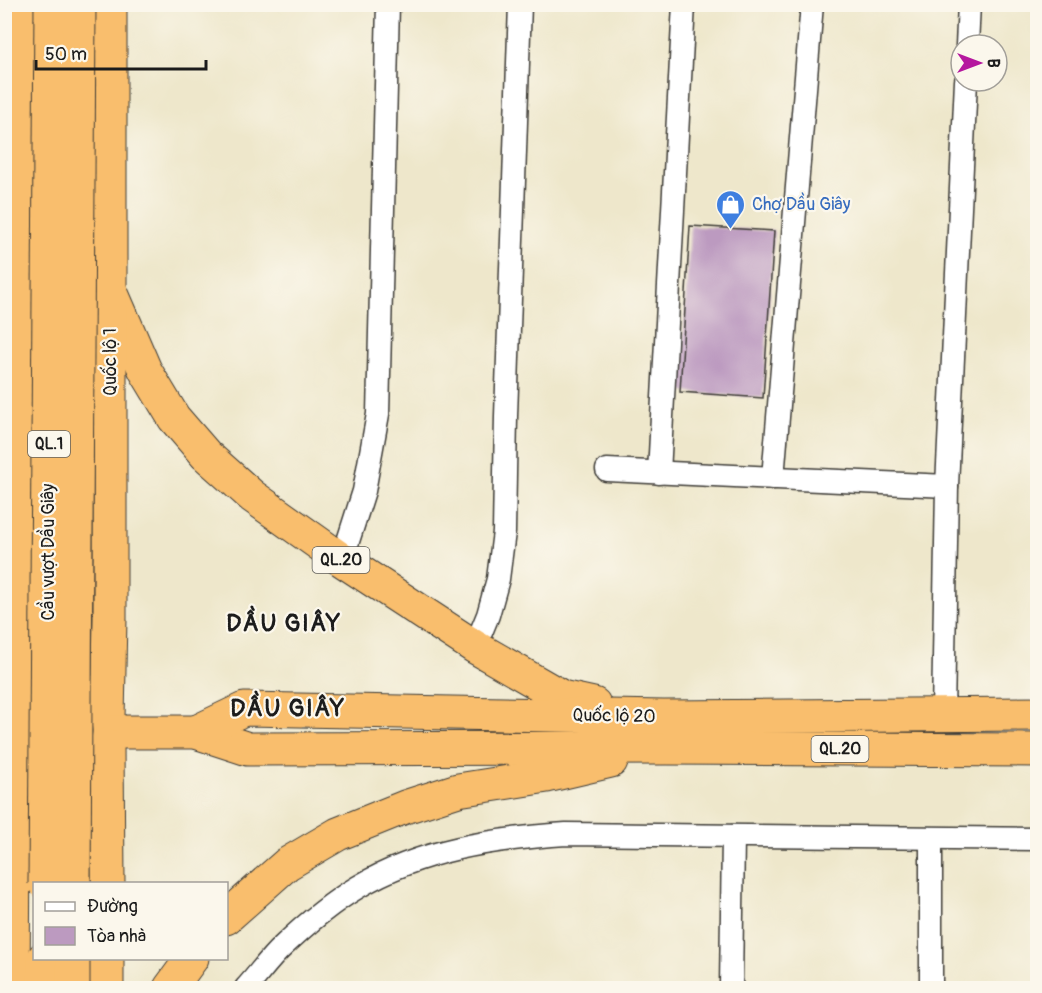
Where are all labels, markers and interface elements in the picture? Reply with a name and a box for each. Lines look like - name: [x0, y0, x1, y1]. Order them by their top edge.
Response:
- scale bar: [36, 33, 206, 71]
- north arrow: [949, 33, 1009, 93]
- text: 50 m: [45, 43, 87, 66]
- text: B: [983, 58, 1003, 68]
- shop icon: Chợ Dầu Giây: [715, 188, 747, 230]
- place label: Chợ Dầu Giây: [752, 192, 851, 216]
- street label: Quốc lộ 1: [99, 328, 122, 396]
- road number: QL.1: [28, 431, 70, 457]
- street label: Cầu vượt Dầu Giây: [36, 483, 60, 620]
- road number: QL.20: [312, 547, 370, 573]
- district label: DẦU GIÂY: [226, 605, 342, 638]
- district label: DẦU GIÂY: [230, 690, 346, 723]
- street label: Quốc lộ 20: [572, 704, 656, 728]
- road number: QL.20: [812, 736, 868, 762]
- legend: [33, 882, 228, 960]
- text: Đường: [87, 895, 138, 918]
- text: Tòa nhà: [87, 925, 146, 948]

